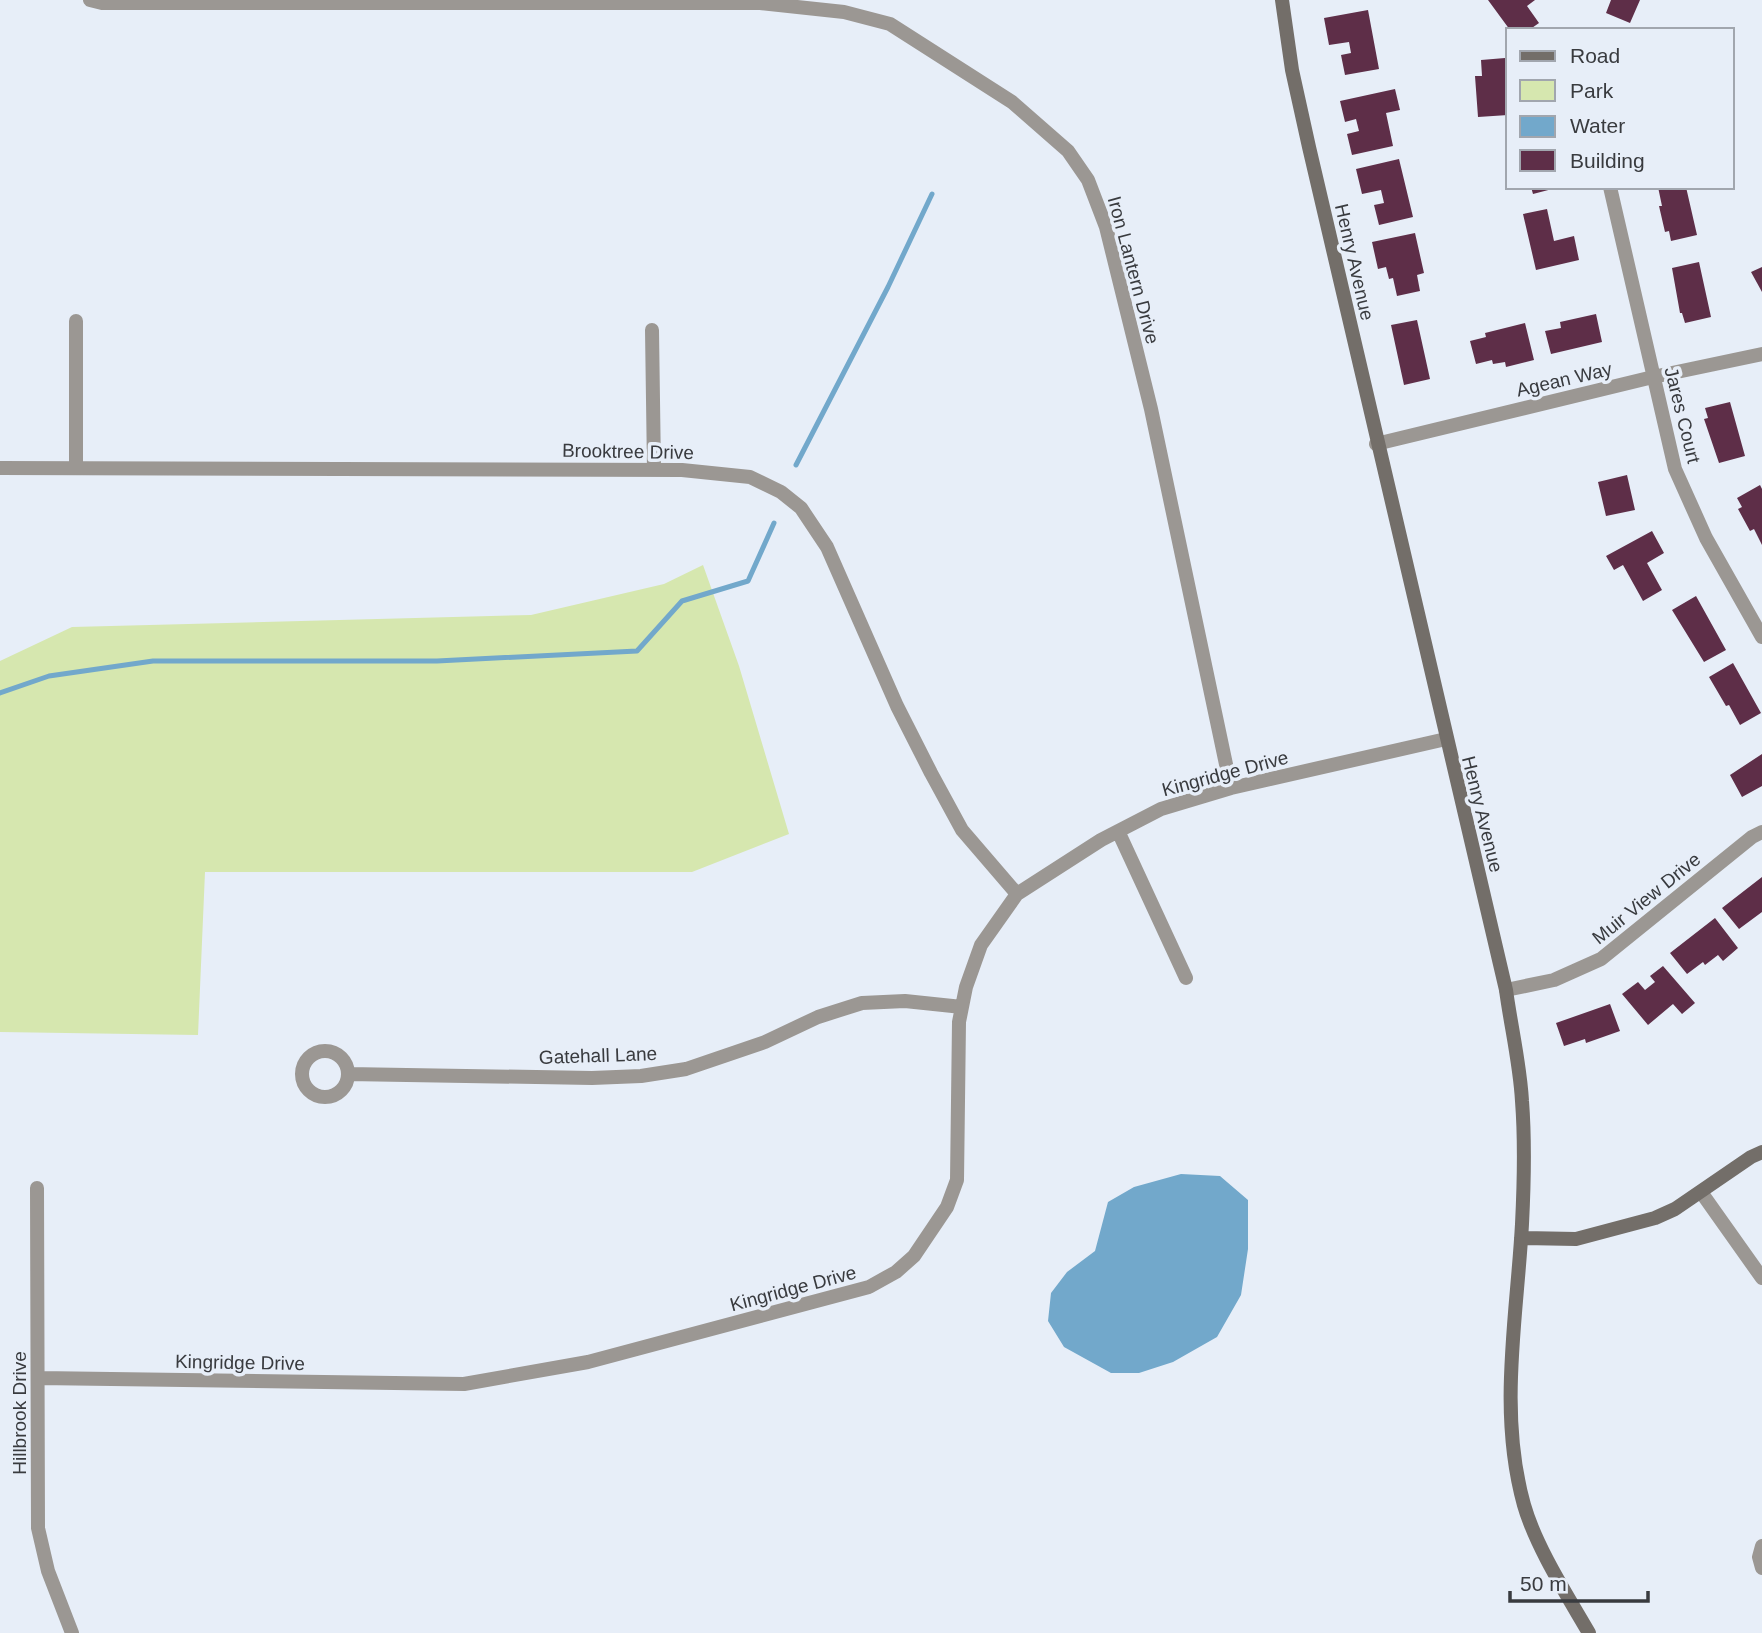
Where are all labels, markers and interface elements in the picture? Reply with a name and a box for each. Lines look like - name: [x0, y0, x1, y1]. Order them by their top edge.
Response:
- legend: [1506, 28, 1734, 189]
- text: Road: [1570, 44, 1620, 67]
- text: Park: [1570, 79, 1614, 102]
- text: Water: [1570, 114, 1625, 137]
- text: Building: [1570, 149, 1645, 172]
- street label: Iron Lantern Drive: [1104, 194, 1163, 346]
- street label: Henry Avenue: [1331, 202, 1378, 322]
- street label: Agean Way: [1514, 358, 1614, 401]
- street label: Jares Court: [1660, 365, 1705, 466]
- street label: Brooktree Drive: [562, 440, 694, 463]
- street label: Kingridge Drive: [1160, 747, 1291, 800]
- street label: Henry Avenue: [1458, 754, 1507, 874]
- street label: Muir View Drive: [1588, 848, 1704, 948]
- street label: Gatehall Lane: [539, 1043, 658, 1068]
- street label: Kingridge Drive: [728, 1262, 859, 1315]
- street label: Hillbrook Drive: [9, 1351, 30, 1475]
- street label: Kingridge Drive: [175, 1351, 305, 1374]
- scale bar: [1510, 1560, 1648, 1604]
- text: 50 m: [1520, 1572, 1567, 1595]

